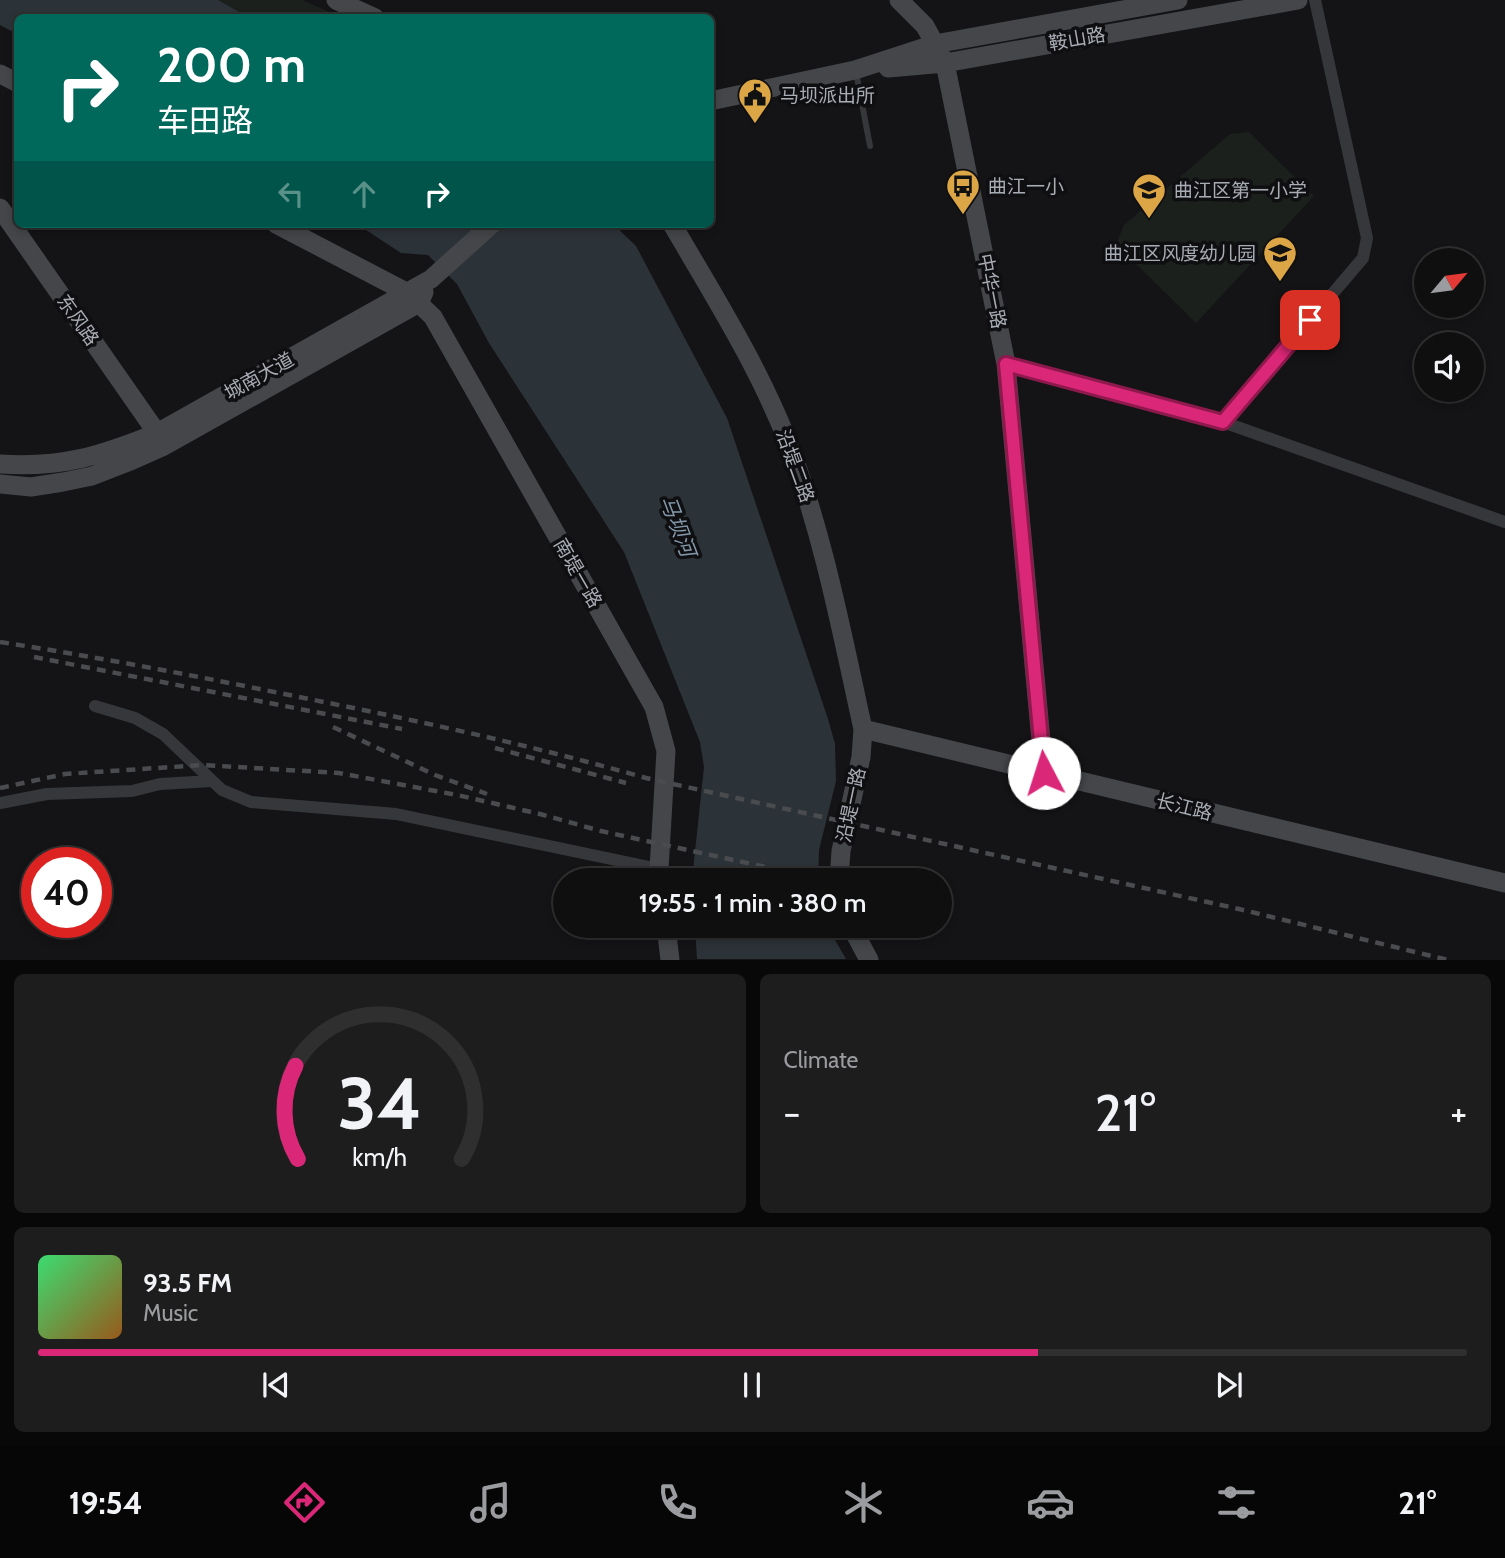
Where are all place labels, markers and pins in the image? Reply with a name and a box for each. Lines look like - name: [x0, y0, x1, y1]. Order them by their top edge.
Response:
- public building icon: 马坝派出所: [736, 76, 774, 125]
- place label: 马坝派出所: [780, 84, 875, 107]
- bus stop icon: 曲江一小: [944, 167, 982, 216]
- school or university icon: 曲江区第一小学: [1130, 171, 1168, 220]
- place label: 曲江一小: [988, 175, 1064, 198]
- place label: 曲江区第一小学: [1174, 179, 1307, 202]
- school or university icon: 曲江区风度幼儿园: [1261, 234, 1299, 283]
- place label: 曲江区风度幼儿园: [1104, 242, 1256, 265]
- pin: [1280, 290, 1340, 350]

